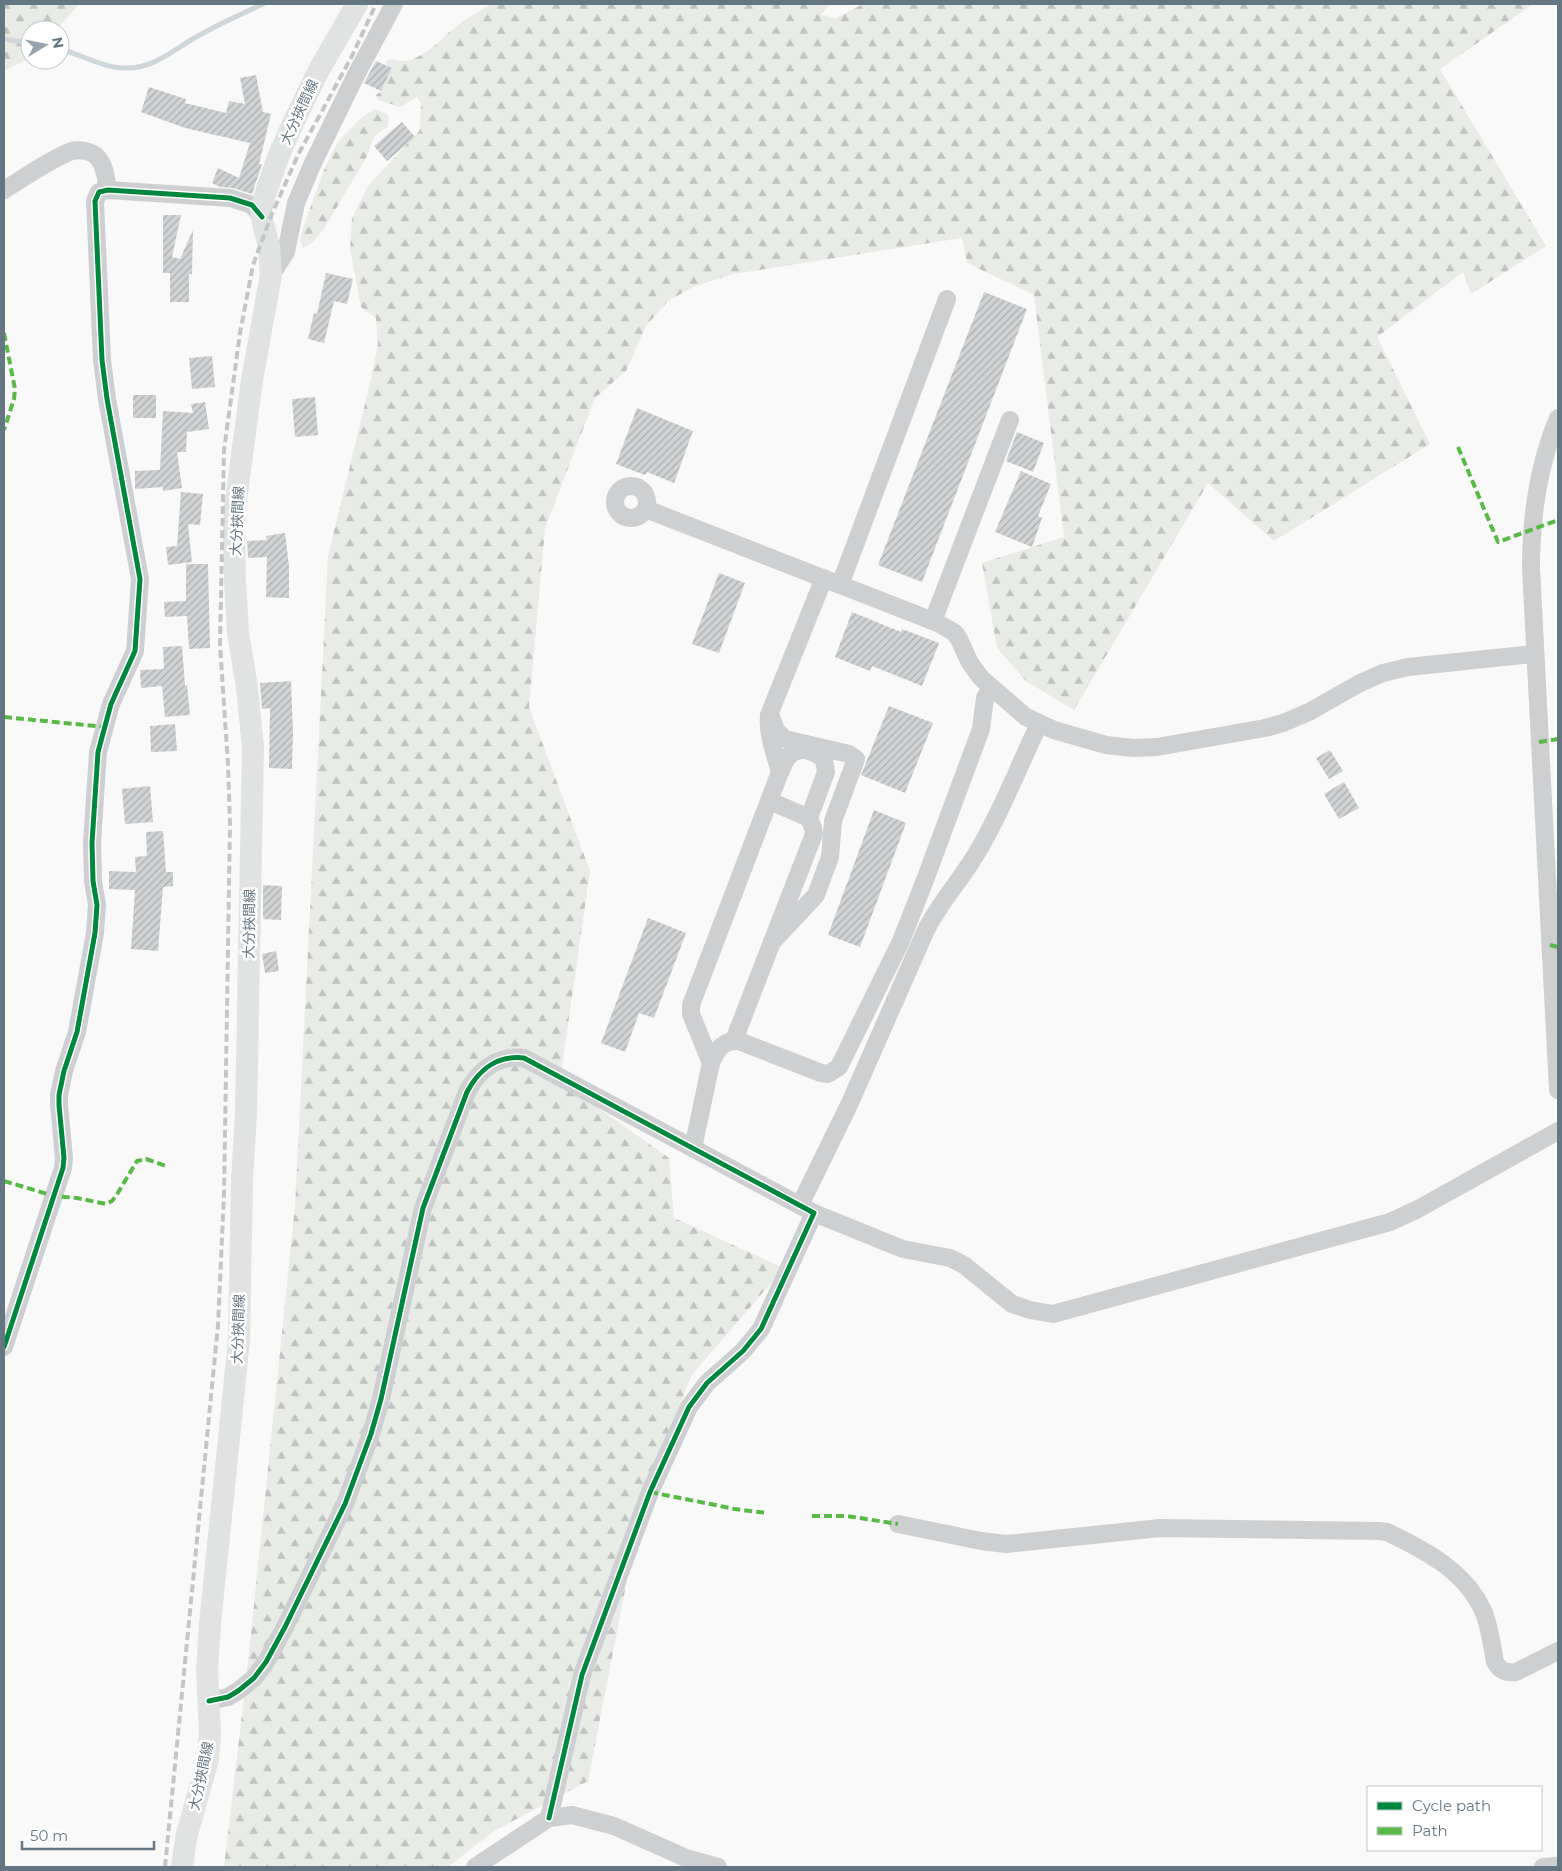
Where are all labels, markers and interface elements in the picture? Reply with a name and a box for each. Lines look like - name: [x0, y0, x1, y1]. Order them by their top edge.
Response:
- north arrow: [20, 20, 70, 70]
- text: N: [48, 36, 68, 50]
- street label: 大分挾間線: [276, 76, 322, 148]
- street label: 大分挾間線: [226, 486, 248, 556]
- street label: 大分挾間線: [239, 889, 259, 959]
- street label: 大分挾間線: [228, 1294, 248, 1364]
- street label: 大分挾間線: [185, 1740, 217, 1812]
- legend: [1367, 1786, 1542, 1851]
- text: Cycle path: [1412, 1796, 1491, 1815]
- scale bar: [22, 1818, 155, 1850]
- text: Path: [1412, 1821, 1448, 1840]
- text: 50 m: [30, 1826, 68, 1845]

